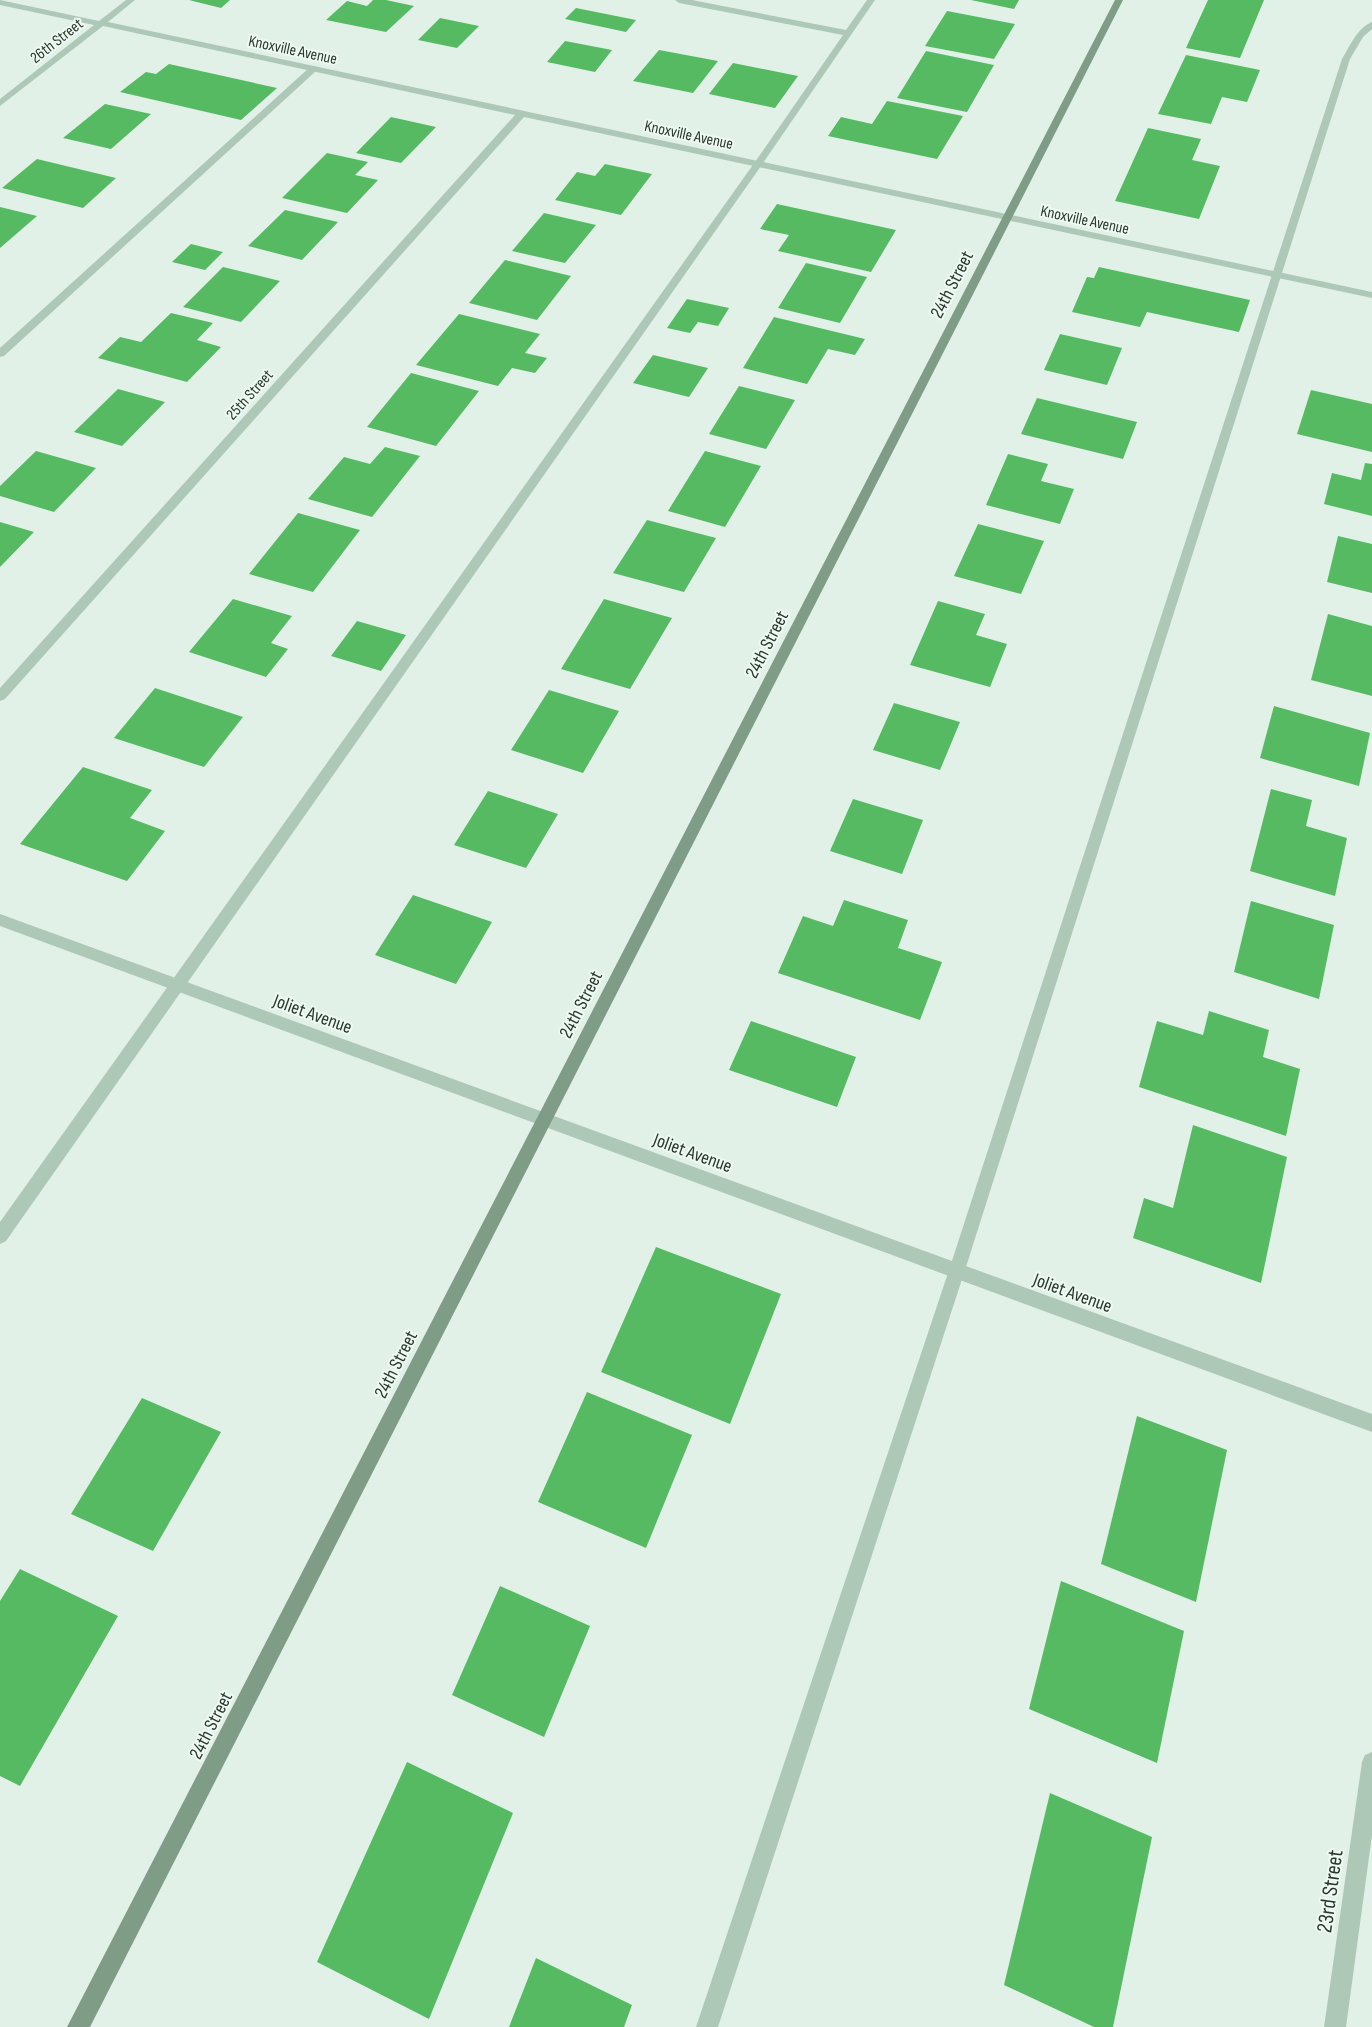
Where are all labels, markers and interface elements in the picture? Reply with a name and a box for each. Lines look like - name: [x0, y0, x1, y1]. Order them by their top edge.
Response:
- street label: 26th Street: [27, 15, 87, 68]
- street label: Knoxville Avenue: [247, 32, 339, 69]
- street label: Knoxville Avenue: [643, 117, 735, 154]
- street label: Knoxville Avenue: [1039, 202, 1131, 239]
- street label: 24th Street: [926, 247, 979, 322]
- street label: 25th Street: [223, 366, 278, 424]
- street label: 24th Street: [741, 607, 794, 682]
- street label: 24th Street: [555, 967, 608, 1042]
- street label: Joliet Avenue: [269, 989, 355, 1039]
- street label: Joliet Avenue: [649, 1128, 735, 1178]
- street label: Joliet Avenue: [1029, 1268, 1115, 1318]
- street label: 24th Street: [370, 1327, 423, 1402]
- street label: 24th Street: [185, 1688, 238, 1763]
- street label: 23rd Street: [1311, 1848, 1350, 1934]

